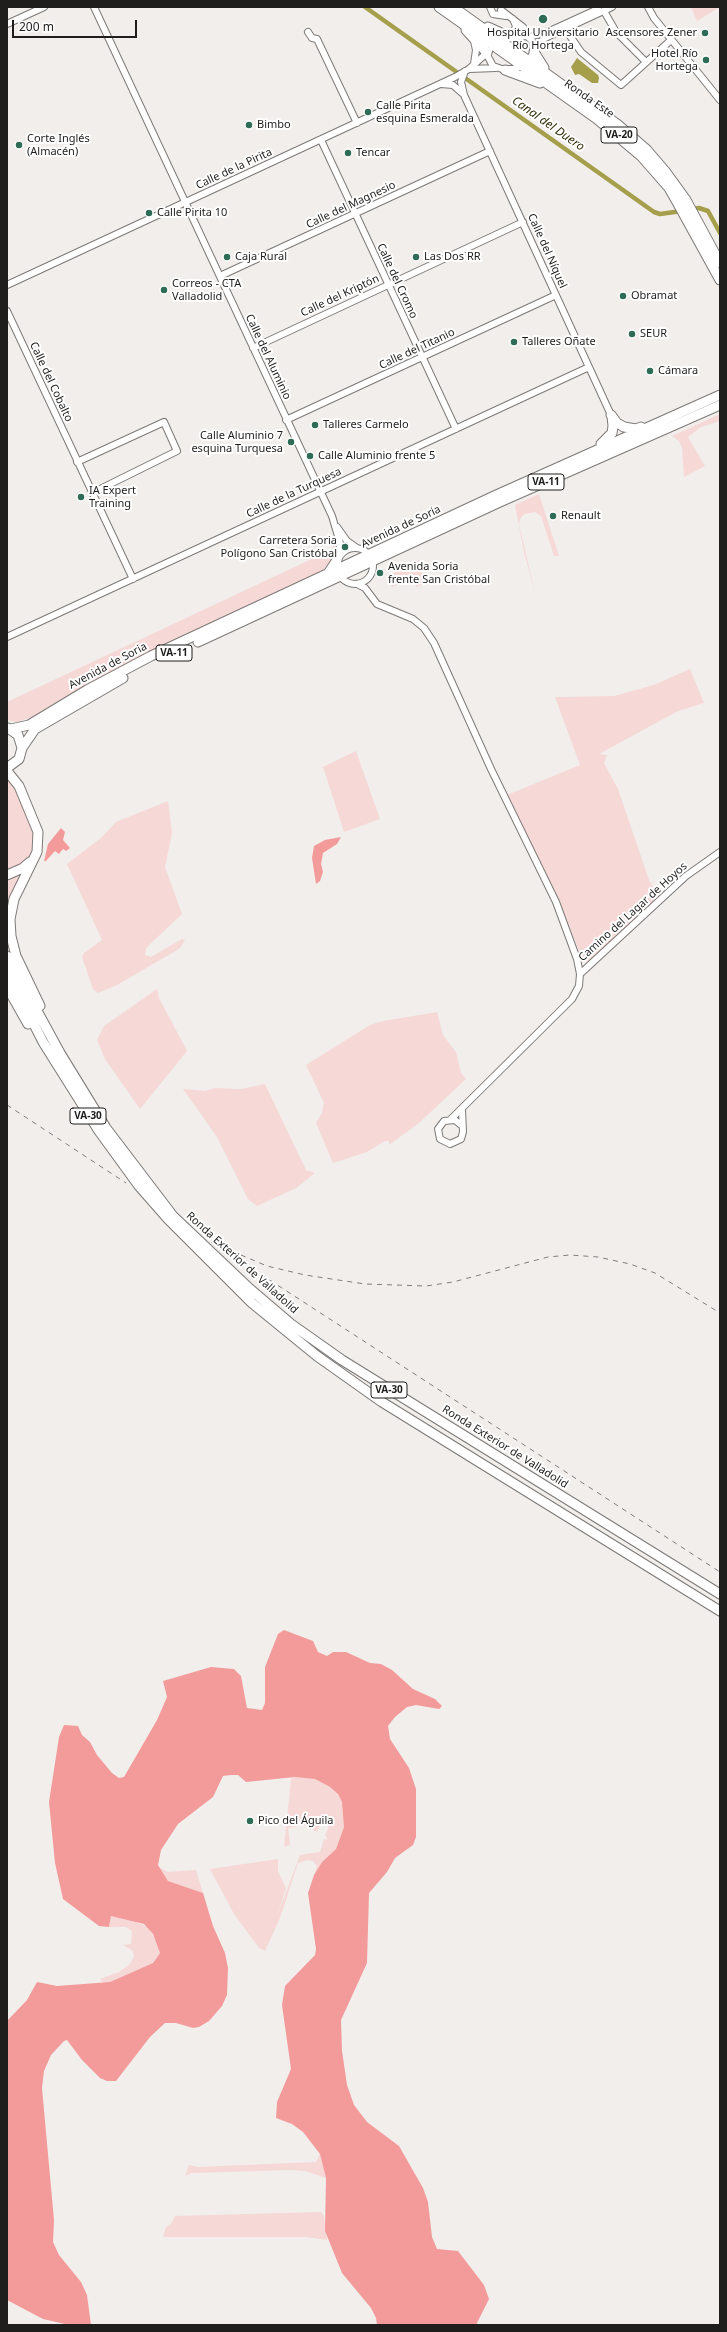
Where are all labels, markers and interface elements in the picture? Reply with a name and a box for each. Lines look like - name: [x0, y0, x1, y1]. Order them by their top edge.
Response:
- scale bar: [14, 12, 139, 38]
- marker: Hospital Universitario Río Hortega: [537, 13, 549, 25]
- text: 200 m: [19, 18, 54, 35]
- place label: Hospital Universitario Río Hortega: [487, 26, 599, 52]
- place label: Ascensores Zener: [606, 26, 697, 40]
- marker: Ascensores Zener: [700, 28, 710, 38]
- place label: Hotel Río Hortega: [651, 47, 698, 73]
- marker: Hotel Río Hortega: [701, 55, 711, 65]
- street label: Ronda Este: [562, 77, 616, 121]
- water label: Canal del Duero: [509, 94, 587, 154]
- place label: Calle Pirita esquina Esmeralda: [376, 99, 474, 125]
- marker: Calle Pirita esquina Esmeralda: [363, 107, 373, 117]
- place label: Bimbo: [257, 118, 291, 132]
- marker: Bimbo: [244, 120, 254, 130]
- road number: VA-20: [601, 127, 637, 143]
- place label: Corte Inglés (Almacén): [27, 132, 90, 158]
- marker: Corte Inglés (Almacén): [14, 140, 24, 150]
- street label: Calle de la Pirita: [194, 146, 274, 192]
- place label: Tencar: [356, 146, 390, 160]
- marker: Tencar: [343, 148, 353, 158]
- street label: Calle del Magnesio: [304, 178, 398, 232]
- place label: Calle Pirita 10: [157, 206, 227, 220]
- marker: Calle Pirita 10: [144, 208, 154, 218]
- street label: Calle del Níquel: [525, 212, 569, 290]
- street label: Calle del Cromo: [374, 241, 420, 321]
- place label: Caja Rural: [235, 250, 287, 264]
- place label: Las Dos RR: [424, 250, 481, 264]
- marker: Caja Rural: [222, 252, 232, 262]
- marker: Las Dos RR: [411, 252, 421, 262]
- street label: Calle del Kriptón: [299, 272, 381, 320]
- place label: Correos - CTA Valladolid: [172, 277, 241, 303]
- marker: Correos - CTA Valladolid: [159, 285, 169, 295]
- place label: Obramat: [631, 289, 677, 303]
- marker: Obramat: [618, 291, 628, 301]
- street label: Calle del Aluminio: [242, 312, 294, 402]
- street label: Calle del Titanio: [377, 326, 457, 372]
- place label: SEUR: [640, 327, 667, 341]
- marker: SEUR: [627, 329, 637, 339]
- place label: Talleres Oñate: [522, 335, 596, 349]
- marker: Talleres Oñate: [509, 337, 519, 347]
- street label: Calle del Cobalto: [27, 340, 75, 424]
- place label: Cámara: [658, 364, 698, 378]
- marker: Cámara: [645, 366, 655, 376]
- place label: Talleres Carmelo: [323, 418, 409, 432]
- marker: Talleres Carmelo: [310, 420, 320, 430]
- place label: Calle Aluminio 7 esquina Turquesa: [191, 429, 283, 455]
- marker: Calle Aluminio 7 esquina Turquesa: [286, 437, 296, 447]
- place label: Calle Aluminio frente 5: [318, 449, 435, 463]
- marker: Calle Aluminio frente 5: [305, 451, 315, 461]
- street label: Calle de la Turquesa: [244, 465, 344, 521]
- road number: VA-11: [528, 474, 564, 490]
- place label: IA Expert Training: [89, 484, 136, 510]
- marker: IA Expert Training: [76, 492, 86, 502]
- street label: Avenida de Soria: [359, 503, 443, 551]
- place label: Renault: [561, 509, 601, 523]
- marker: Renault: [548, 511, 558, 521]
- place label: Carretera Soria Polígono San Cristóbal: [220, 534, 337, 560]
- marker: Carretera Soria Polígono San Cristóbal: [340, 542, 350, 552]
- place label: Avenida Soria frente San Cristóbal: [388, 560, 490, 586]
- marker: Avenida Soria frente San Cristóbal: [375, 568, 385, 578]
- street label: Avenida de Soria: [67, 640, 149, 692]
- road number: VA-11: [156, 645, 192, 661]
- street label: Camino del Lagar de Hoyos: [576, 860, 690, 964]
- road number: VA-30: [70, 1108, 106, 1124]
- street label: Ronda Exterior de Valladolid: [183, 1209, 301, 1317]
- road number: VA-30: [371, 1382, 407, 1398]
- street label: Ronda Exterior de Valladolid: [440, 1403, 570, 1491]
- place label: Pico del Águila: [258, 1814, 333, 1828]
- marker: Pico del Águila: [245, 1816, 255, 1826]

